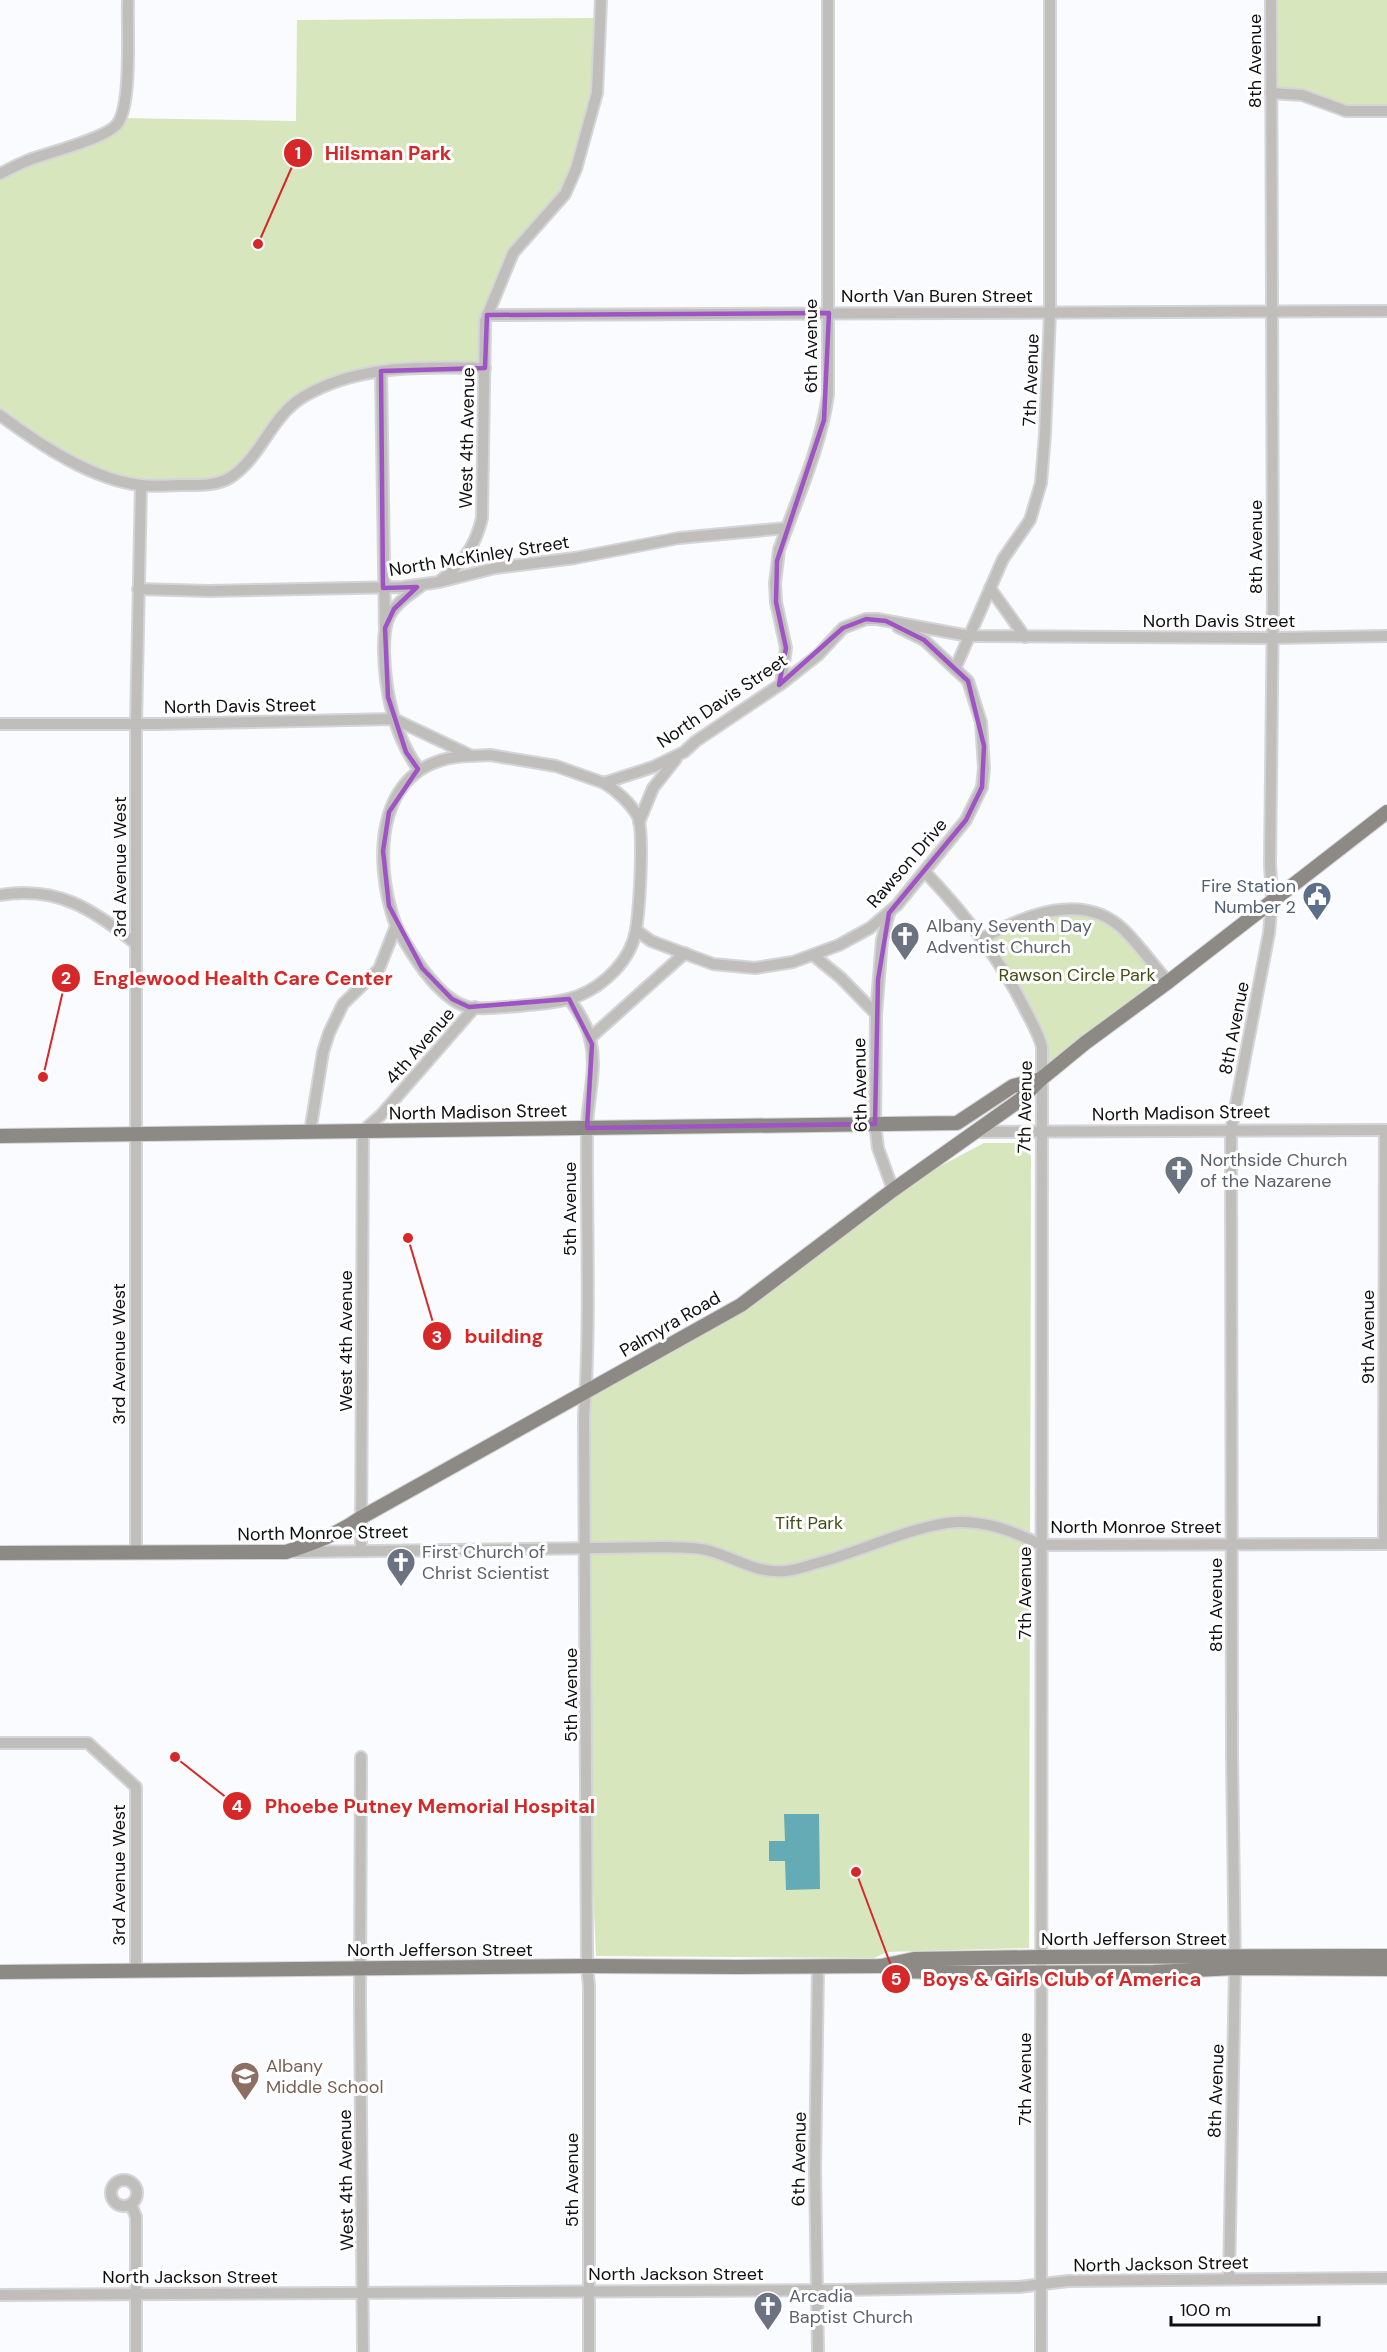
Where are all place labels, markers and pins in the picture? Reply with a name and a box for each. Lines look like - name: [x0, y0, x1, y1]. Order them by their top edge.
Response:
- callout: Hilsman Park: [283, 134, 463, 172]
- place label: Fire Station Number 2: [1201, 874, 1296, 919]
- public building icon: Fire Station Number 2: [1301, 880, 1333, 922]
- place label: Albany Seventh Day Adventist Church: [926, 914, 1092, 959]
- church icon: Albany Seventh Day Adventist Church: [889, 920, 921, 962]
- callout: Englewood Health Care Center: [51, 959, 404, 997]
- place label: Northside Church of the Nazarene: [1200, 1148, 1347, 1193]
- church icon: Northside Church of the Nazarene: [1163, 1154, 1195, 1196]
- callout: building: [422, 1317, 555, 1355]
- place label: First Church of Christ Scientist: [422, 1540, 549, 1585]
- church icon: First Church of Christ Scientist: [385, 1546, 417, 1588]
- callout: Phoebe Putney Memorial Hospital: [222, 1787, 607, 1825]
- callout: Boys & Girls Club of America: [881, 1960, 1213, 1998]
- place label: Albany Middle School: [266, 2054, 384, 2099]
- school or university icon: Albany Middle School: [229, 2060, 261, 2102]
- place label: Arcadia Baptist Church: [789, 2284, 913, 2329]
- church icon: Arcadia Baptist Church: [752, 2290, 784, 2332]

